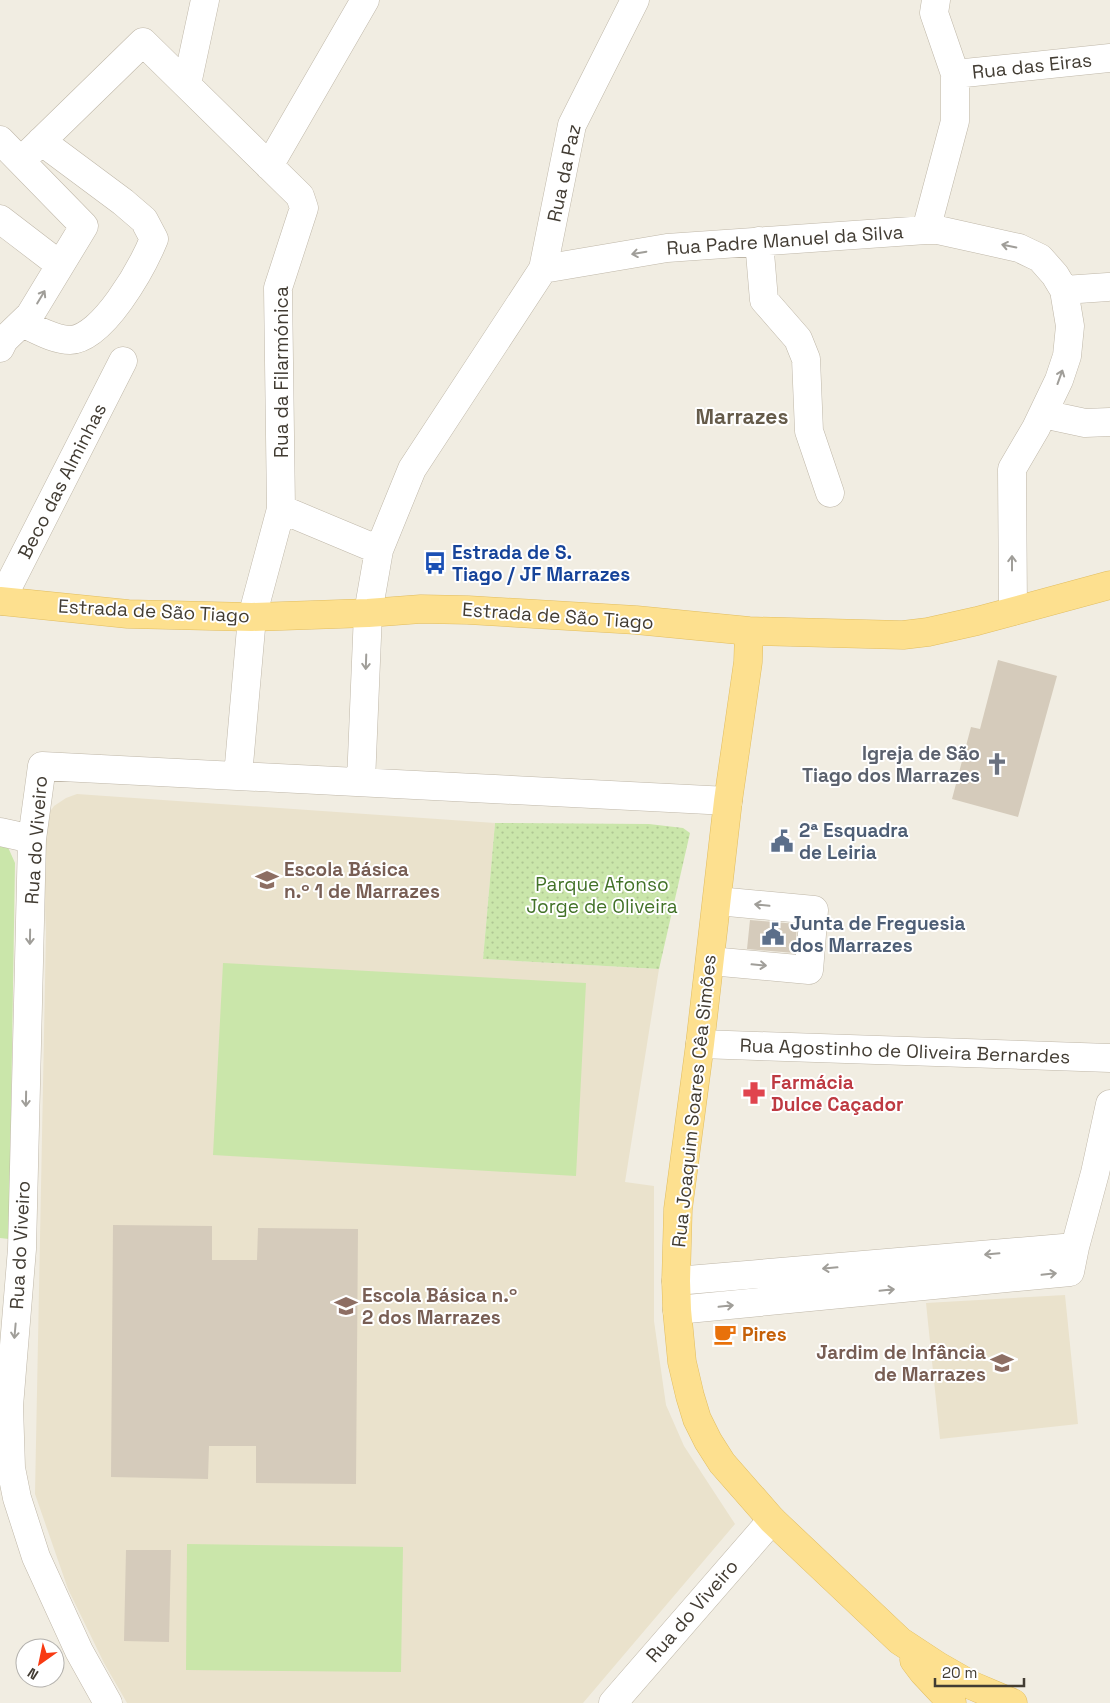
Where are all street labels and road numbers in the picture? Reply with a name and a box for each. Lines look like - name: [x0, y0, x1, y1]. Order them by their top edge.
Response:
- street label: Rua das Eiras: [971, 47, 1093, 85]
- street label: Rua da Paz: [541, 122, 587, 224]
- street label: Rua Padre Manuel da Silva: [666, 219, 904, 261]
- street label: Rua da Filarmónica: [269, 286, 294, 458]
- street label: Beco das Alminhas: [12, 399, 112, 563]
- street label: Estrada de São Tiago: [58, 593, 250, 629]
- street label: Estrada de São Tiago: [461, 597, 655, 635]
- street label: Rua do Viveiro: [19, 775, 53, 905]
- street label: Rua Joaquim Soares Cêa Simões: [666, 953, 722, 1249]
- street label: Rua Agostinho de Oliveira Bernardes: [739, 1033, 1071, 1069]
- street label: Rua do Viveiro: [4, 1180, 36, 1310]
- street label: Rua do Viveiro: [640, 1554, 744, 1668]

